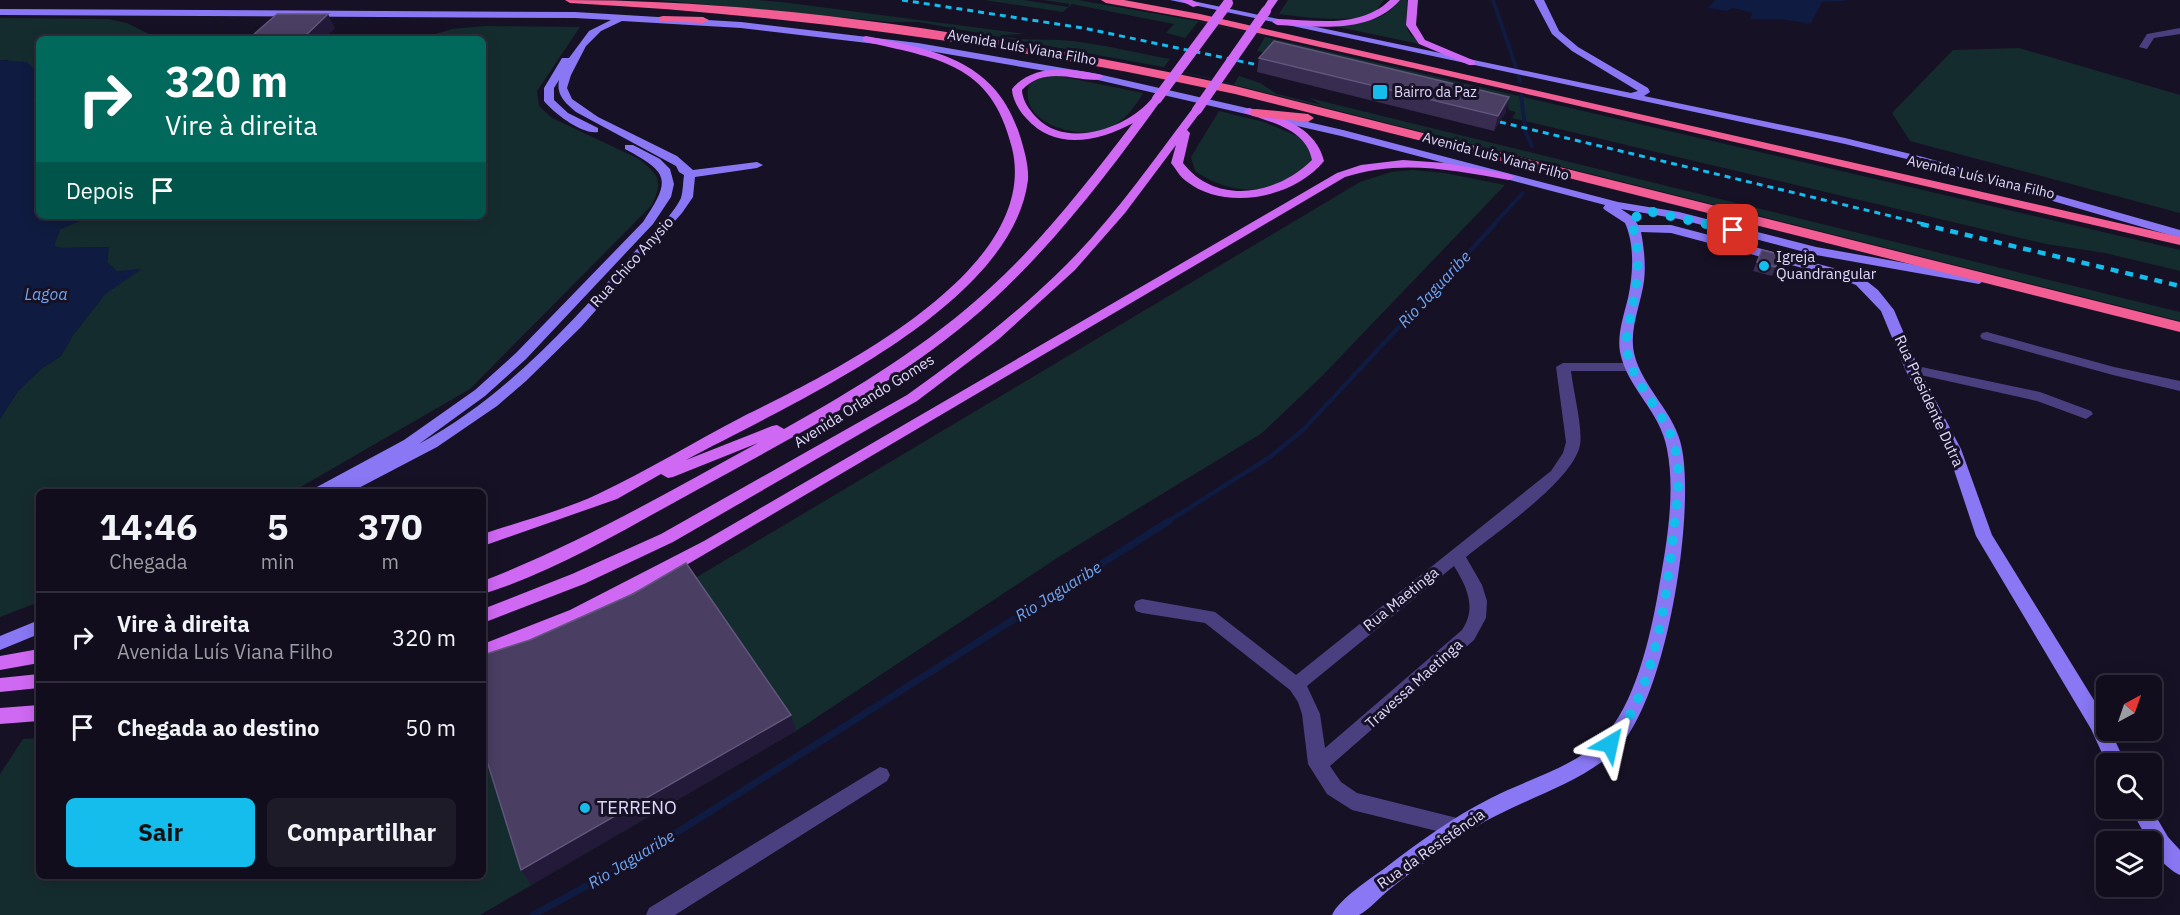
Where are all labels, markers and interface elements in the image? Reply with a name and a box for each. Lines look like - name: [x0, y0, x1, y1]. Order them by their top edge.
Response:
- street label: Avenida Luís Viana Filho: [946, 25, 1098, 69]
- text: 320 m: [165, 54, 288, 109]
- icon: right: [66, 60, 144, 138]
- marker: Bairro da Paz: [1371, 83, 1389, 101]
- place label: Bairro da Paz: [1394, 83, 1477, 101]
- text: Vire à direita: [165, 107, 318, 142]
- street label: Avenida Luís Viana Filho: [1421, 128, 1571, 184]
- street label: Avenida Luís Viana Filho: [1905, 151, 2057, 203]
- icon: arrive: [146, 174, 179, 207]
- text: Depois: [66, 176, 134, 205]
- pin: [1707, 204, 1758, 255]
- street label: Rua Chico Anysio: [586, 212, 677, 311]
- icon: arrive: [1716, 213, 1749, 246]
- water label: Rio Jaguaribe: [1393, 246, 1475, 332]
- place label: Igreja Quandrangular: [1776, 247, 1877, 283]
- marker: Igreja Quandrangular: [1757, 259, 1771, 273]
- water label: Lagoa: [24, 284, 68, 304]
- street label: Rua Presidente Dutra: [1891, 332, 1968, 470]
- street label: Avenida Orlando Gomes: [790, 350, 938, 452]
- text: 14:46: [99, 503, 198, 550]
- text: 5: [267, 503, 289, 550]
- text: 370: [358, 503, 423, 550]
- text: Chegada: [109, 548, 188, 575]
- text: min: [261, 548, 295, 575]
- text: m: [382, 548, 399, 575]
- water label: Rio Jaguaribe: [1011, 557, 1105, 625]
- street label: Rua Maetinga: [1359, 562, 1442, 635]
- text: Vire à direita: [117, 609, 250, 638]
- icon: right: [66, 621, 99, 654]
- text: 320 m: [392, 623, 456, 652]
- street label: Travessa Maetinga: [1361, 635, 1466, 732]
- text: Avenida Luís Viana Filho: [117, 638, 333, 665]
- north arrow: [2096, 675, 2162, 741]
- map controls: [2096, 675, 2162, 897]
- icon: arrive: [66, 711, 99, 744]
- position arrow: [1578, 712, 1642, 776]
- text: Chegada ao destino: [117, 713, 320, 742]
- text: 50 m: [405, 713, 456, 742]
- button: search: [2096, 753, 2162, 819]
- place label: TERRENO: [597, 796, 677, 819]
- button: Sair: [66, 798, 255, 867]
- button: Compartilhar: [267, 798, 456, 867]
- marker: TERRENO: [578, 801, 592, 815]
- street label: Rua da Resistência: [1373, 804, 1488, 893]
- water label: Rio Jaguaribe: [584, 825, 678, 893]
- button: layers: [2096, 831, 2162, 897]

